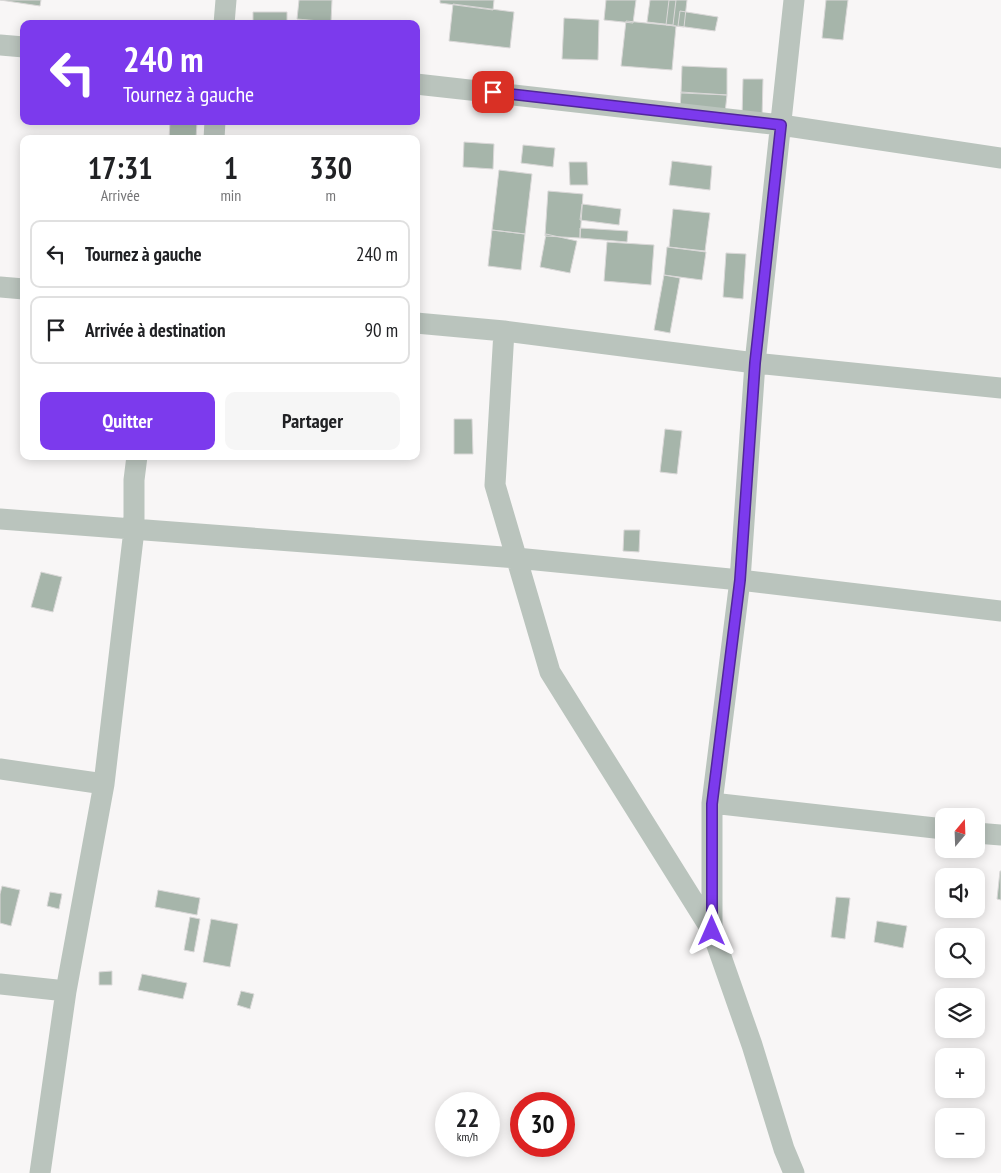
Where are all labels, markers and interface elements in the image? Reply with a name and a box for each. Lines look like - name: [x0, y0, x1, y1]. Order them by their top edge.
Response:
- text: 240 m: [123, 36, 204, 82]
- icon: left: [40, 40, 105, 105]
- pin: [472, 71, 514, 113]
- icon: arrive: [479, 78, 507, 106]
- text: Tournez à gauche: [123, 80, 254, 108]
- text: 17:31: [88, 148, 153, 187]
- text: 1: [224, 148, 238, 187]
- text: 330: [309, 148, 352, 187]
- text: Arrivée: [101, 185, 140, 205]
- text: min: [220, 185, 241, 205]
- text: m: [325, 185, 336, 205]
- icon: left: [42, 240, 70, 268]
- text: Tournez à gauche: [85, 242, 202, 266]
- text: 240 m: [356, 242, 398, 266]
- icon: arrive: [42, 316, 70, 344]
- text: Arrivée à destination: [85, 318, 226, 342]
- text: 90 m: [365, 318, 398, 342]
- button: Quitter: [40, 392, 215, 450]
- button: Partager: [225, 392, 400, 450]
- north arrow: [935, 808, 985, 858]
- map controls: [935, 808, 985, 1158]
- button: sound: [935, 868, 985, 918]
- position arrow: [685, 904, 737, 956]
- button: search: [935, 928, 985, 978]
- button: layers: [935, 988, 985, 1038]
- button: +: [935, 1048, 985, 1098]
- speed limit sign: 30: [510, 1092, 575, 1157]
- text: 22: [456, 1102, 479, 1134]
- button: −: [935, 1108, 985, 1158]
- text: km/h: [457, 1129, 478, 1144]

